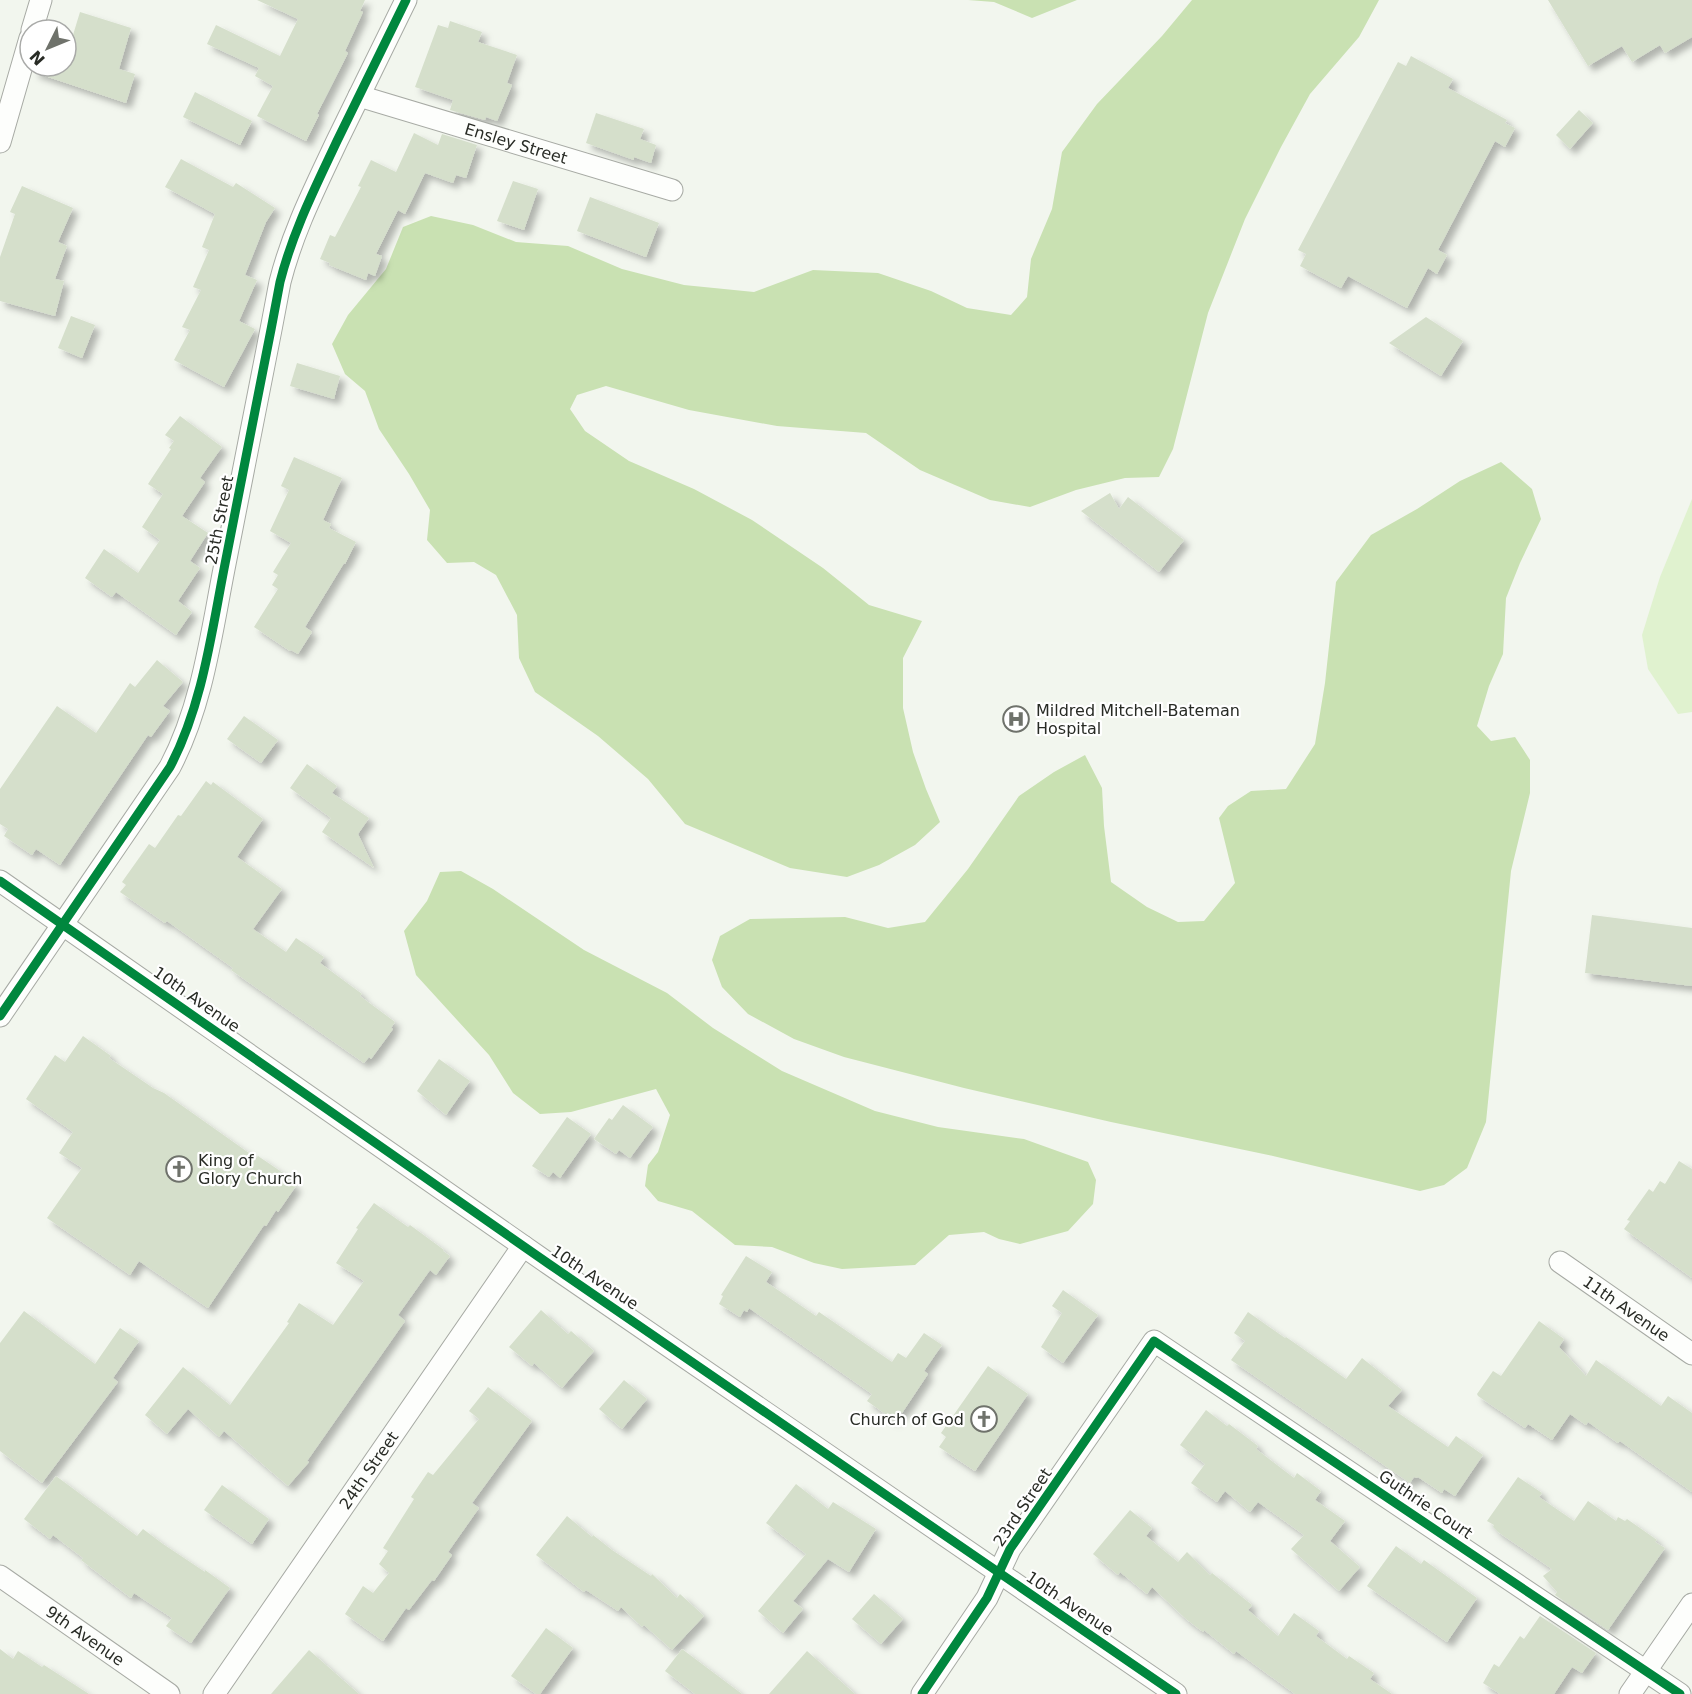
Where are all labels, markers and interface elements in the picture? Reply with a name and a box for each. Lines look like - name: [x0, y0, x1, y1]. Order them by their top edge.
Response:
- north arrow: [18, 18, 78, 78]
- text: N: [26, 47, 49, 69]
- street label: Ensley Street: [462, 119, 569, 168]
- street label: 25th Street: [202, 474, 237, 566]
- place label: Mildred Mitchell-Bateman Hospital: [1036, 701, 1240, 738]
- hospital icon: Mildred Mitchell-Bateman Hospital: [1001, 704, 1031, 734]
- street label: 10th Avenue: [150, 963, 244, 1036]
- place label: King of Glory Church: [198, 1151, 302, 1188]
- church icon: King of Glory Church: [164, 1154, 194, 1184]
- street label: 10th Avenue: [547, 1241, 642, 1314]
- street label: 11th Avenue: [1579, 1272, 1673, 1345]
- church icon: Church of God: [969, 1404, 999, 1434]
- place label: Church of God: [849, 1410, 964, 1429]
- street label: 24th Street: [335, 1428, 402, 1513]
- street label: 23rd Street: [989, 1464, 1056, 1550]
- street label: Guthrie Court: [1375, 1466, 1476, 1543]
- street label: 10th Avenue: [1022, 1567, 1117, 1640]
- street label: 9th Avenue: [42, 1602, 128, 1670]

